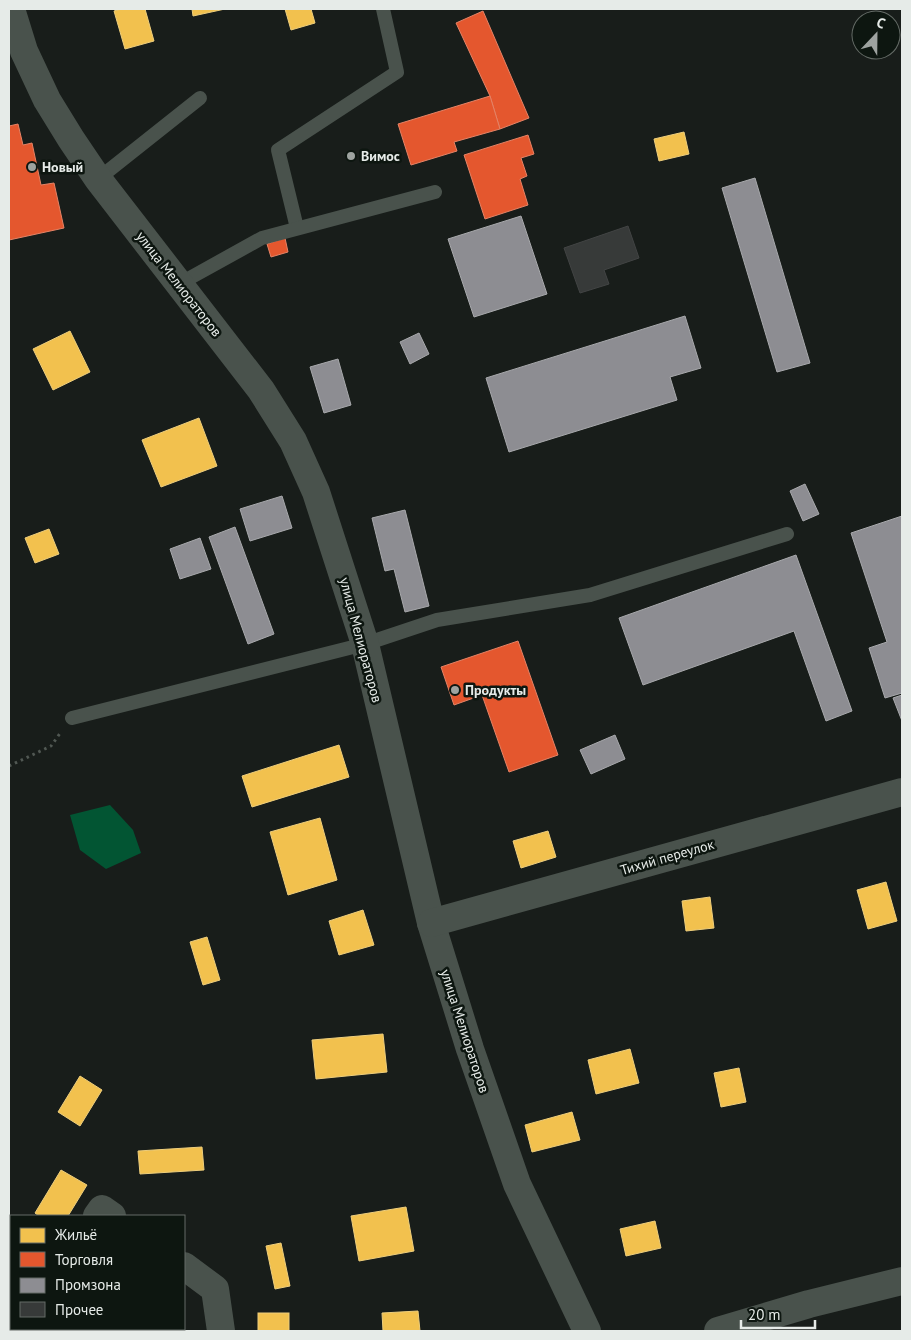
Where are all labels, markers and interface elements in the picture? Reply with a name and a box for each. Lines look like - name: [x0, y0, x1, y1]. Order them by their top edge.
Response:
- north arrow: [851, 10, 901, 60]
- text: С: [874, 13, 888, 33]
- place label: Вимос: [361, 147, 400, 165]
- marker: Вимос: [345, 150, 357, 162]
- place label: Новый: [42, 158, 83, 176]
- marker: Новый: [26, 161, 38, 173]
- street label: улица Мелиораторов: [132, 228, 226, 340]
- street label: улица Мелиораторов: [336, 575, 386, 705]
- place label: Продукты: [465, 681, 526, 699]
- marker: Продукты: [449, 684, 461, 696]
- street label: Тихий переулок: [618, 835, 716, 879]
- street label: улица Мелиораторов: [437, 967, 493, 1095]
- legend: [10, 1215, 185, 1330]
- text: Жильё: [54, 1225, 97, 1244]
- text: Торговля: [55, 1250, 113, 1269]
- text: Промзона: [55, 1275, 121, 1294]
- scale bar: [741, 1298, 815, 1330]
- text: Прочее: [55, 1300, 103, 1319]
- text: 20 m: [748, 1305, 781, 1324]

